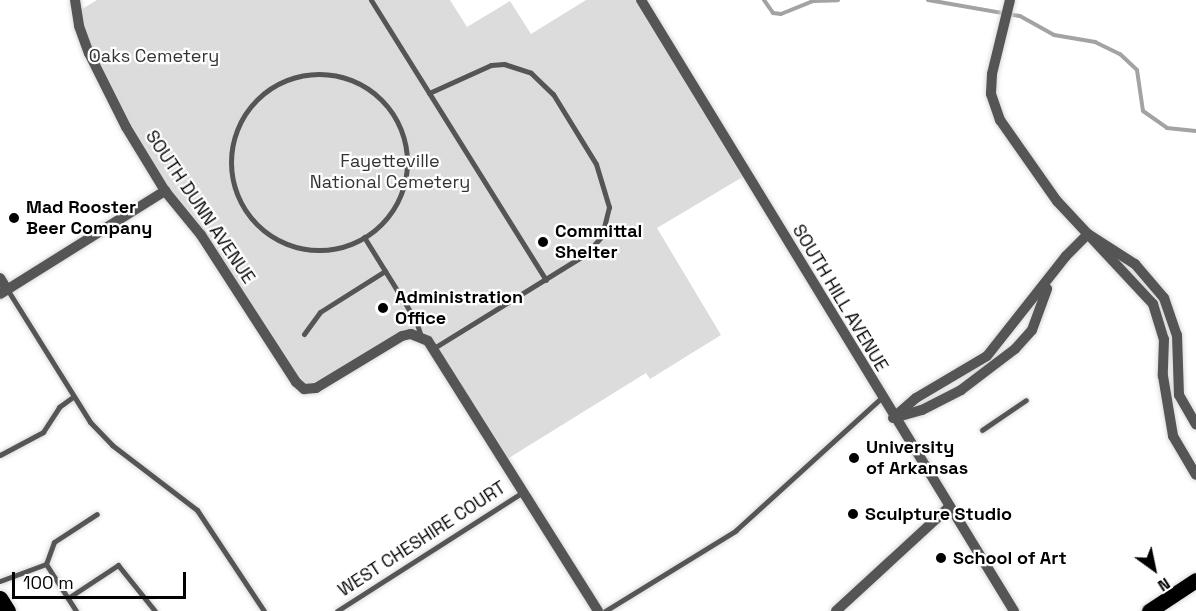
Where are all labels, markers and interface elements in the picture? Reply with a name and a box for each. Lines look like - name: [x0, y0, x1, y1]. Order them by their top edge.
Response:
- park label: Oaks Cemetery: [89, 45, 219, 67]
- street label: SOUTH DUNN AVENUE: [141, 126, 259, 288]
- park label: Fayetteville National Cemetery: [310, 151, 470, 194]
- place label: Mad Rooster Beer Company: [26, 197, 152, 240]
- marker: Mad Rooster Beer Company: [7, 211, 21, 225]
- street label: SOUTH HILL AVENUE: [787, 220, 893, 376]
- place label: Committal Shelter: [555, 221, 642, 264]
- marker: Committal Shelter: [536, 235, 550, 249]
- place label: Administration Office: [395, 287, 523, 330]
- marker: Administration Office: [376, 301, 390, 315]
- place label: University of Arkansas: [866, 437, 968, 480]
- marker: University of Arkansas: [847, 451, 861, 465]
- street label: WEST CHESHIRE COURT: [334, 477, 510, 601]
- place label: Sculpture Studio: [865, 503, 1012, 525]
- marker: Sculpture Studio: [846, 507, 860, 521]
- north arrow: [1124, 539, 1184, 599]
- place label: School of Art: [953, 547, 1067, 569]
- marker: School of Art: [934, 551, 948, 565]
- scale bar: [15, 560, 189, 598]
- text: 100 m: [23, 571, 74, 594]
- text: N: [1154, 573, 1174, 596]

